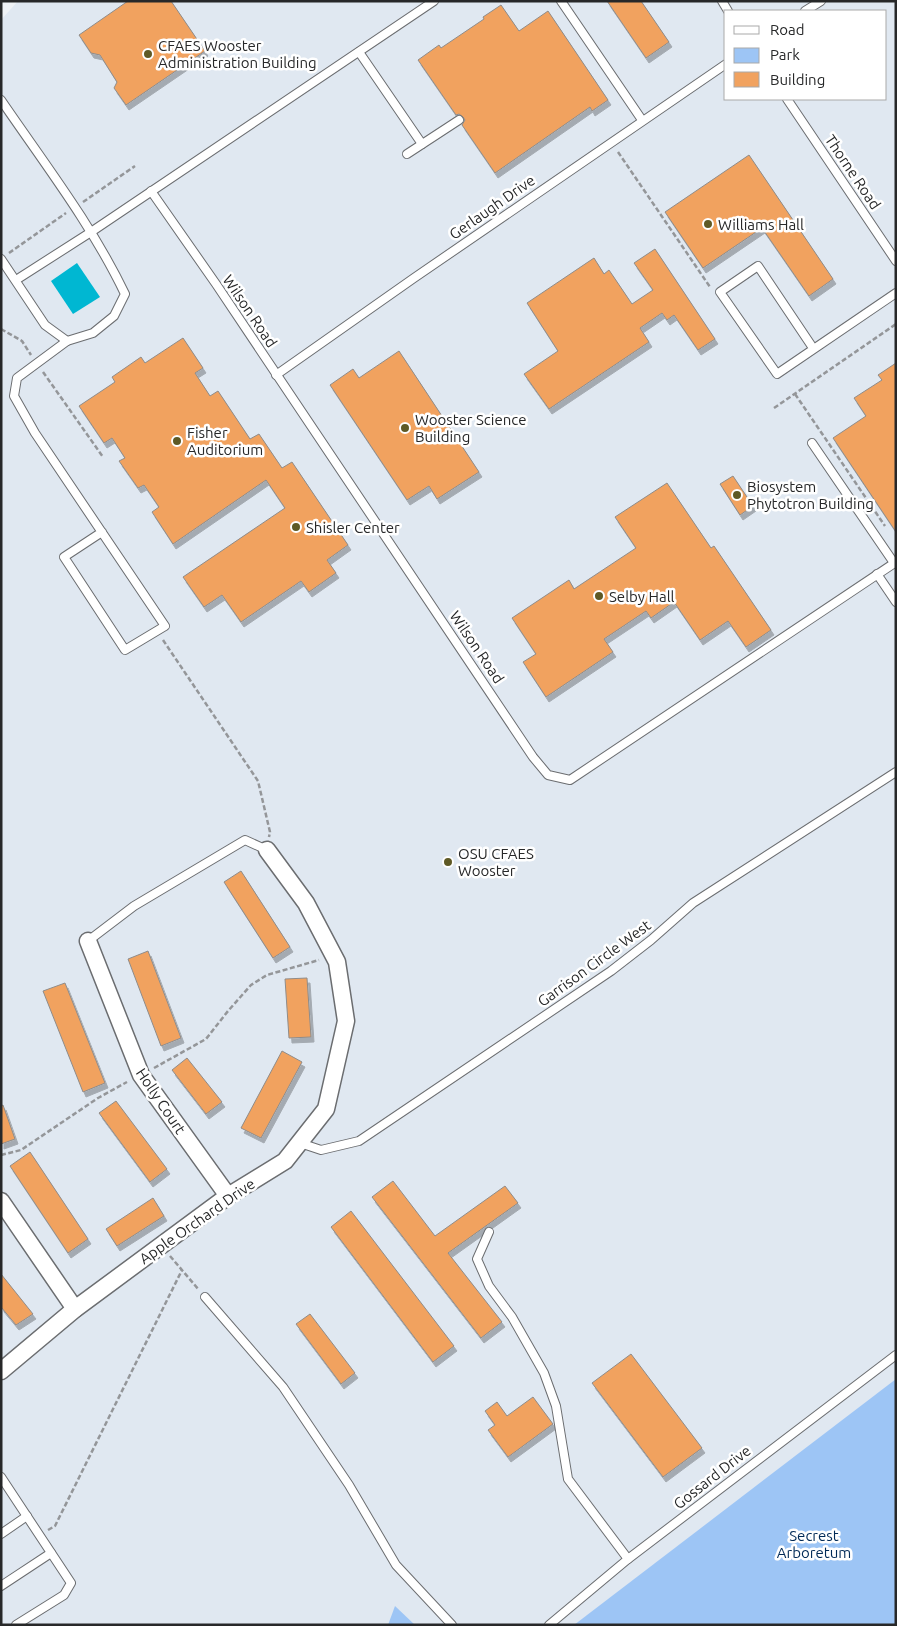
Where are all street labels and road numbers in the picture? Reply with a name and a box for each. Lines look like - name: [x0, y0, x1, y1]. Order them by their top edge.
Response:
- street label: Thorne Road: [822, 132, 884, 212]
- street label: Gerlaugh Drive: [446, 171, 538, 243]
- street label: Wilson Road: [220, 272, 280, 350]
- street label: Wilson Road: [447, 608, 507, 686]
- street label: Garrison Circle West: [534, 916, 654, 1010]
- street label: Holly Court: [133, 1065, 189, 1137]
- street label: Apple Orchard Drive: [136, 1175, 258, 1267]
- street label: Gossard Drive: [670, 1442, 754, 1512]

